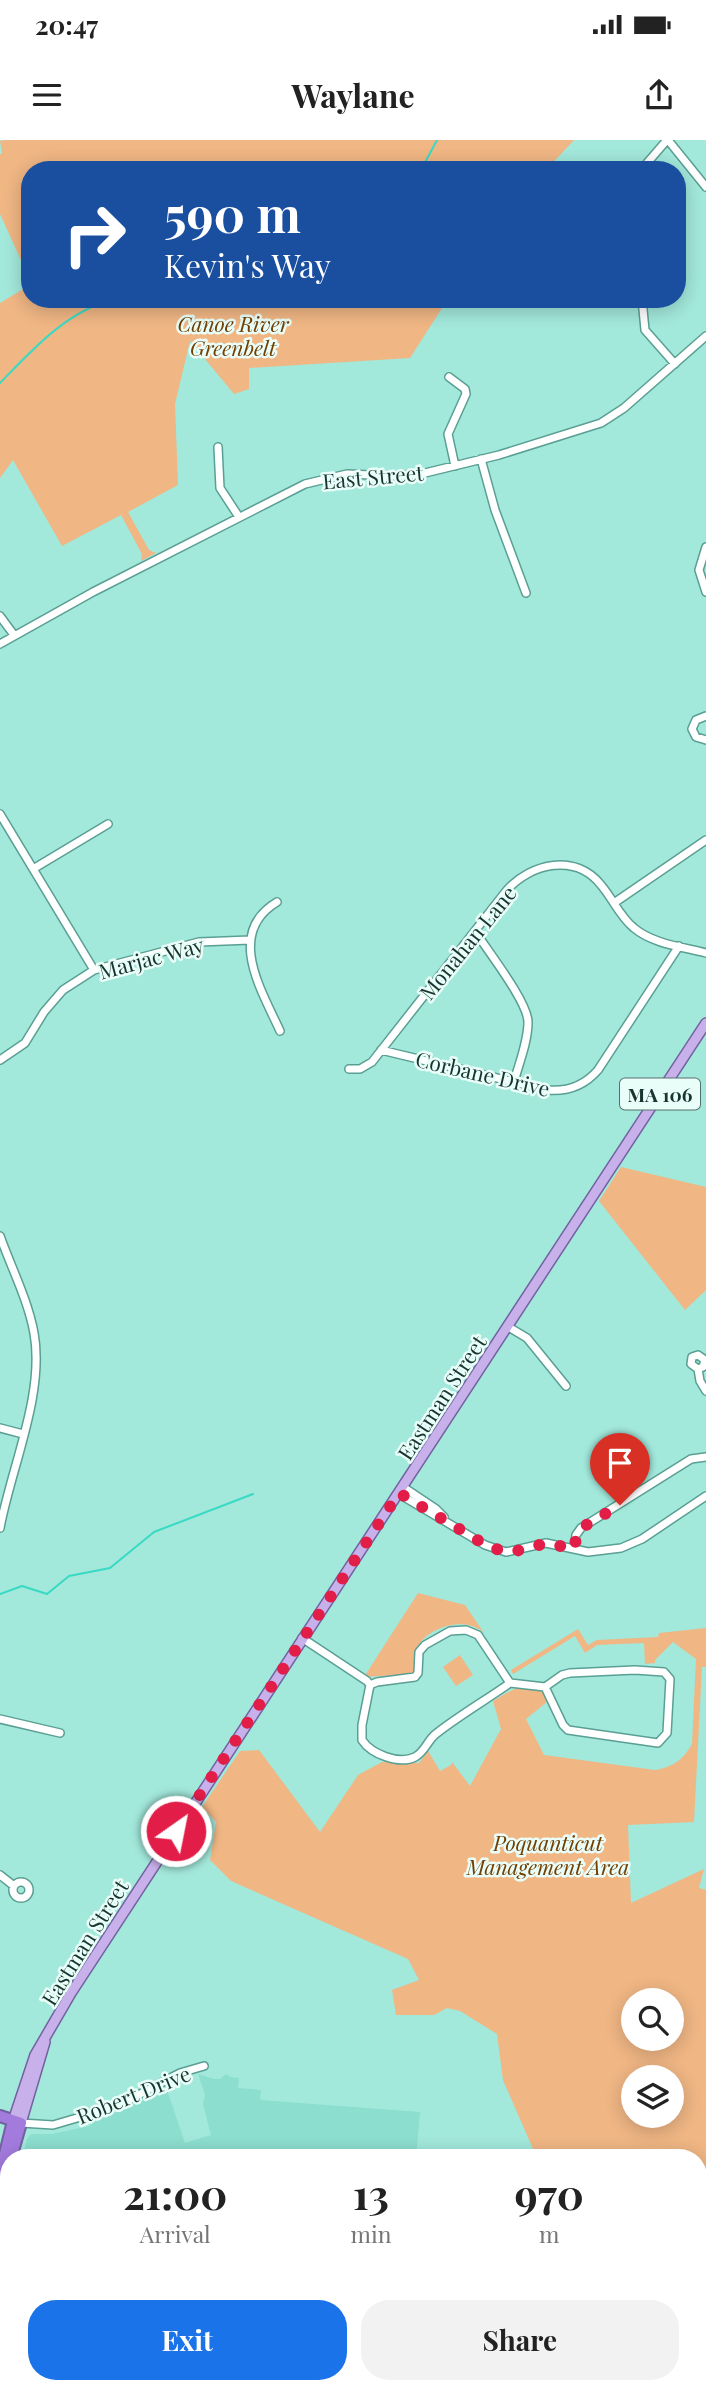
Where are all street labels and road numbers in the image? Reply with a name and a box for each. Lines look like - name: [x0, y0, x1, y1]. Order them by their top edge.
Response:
- street label: East Street: [321, 458, 425, 494]
- street label: Monahan Lane: [412, 879, 522, 1005]
- street label: Marjac Way: [95, 929, 207, 984]
- street label: Corbane Drive: [413, 1044, 553, 1102]
- road number: MA 106: [620, 1078, 700, 1110]
- street label: Eastman Street: [390, 1329, 492, 1465]
- street label: Eastman Street: [34, 1873, 134, 2010]
- street label: Robert Drive: [72, 2058, 194, 2130]

